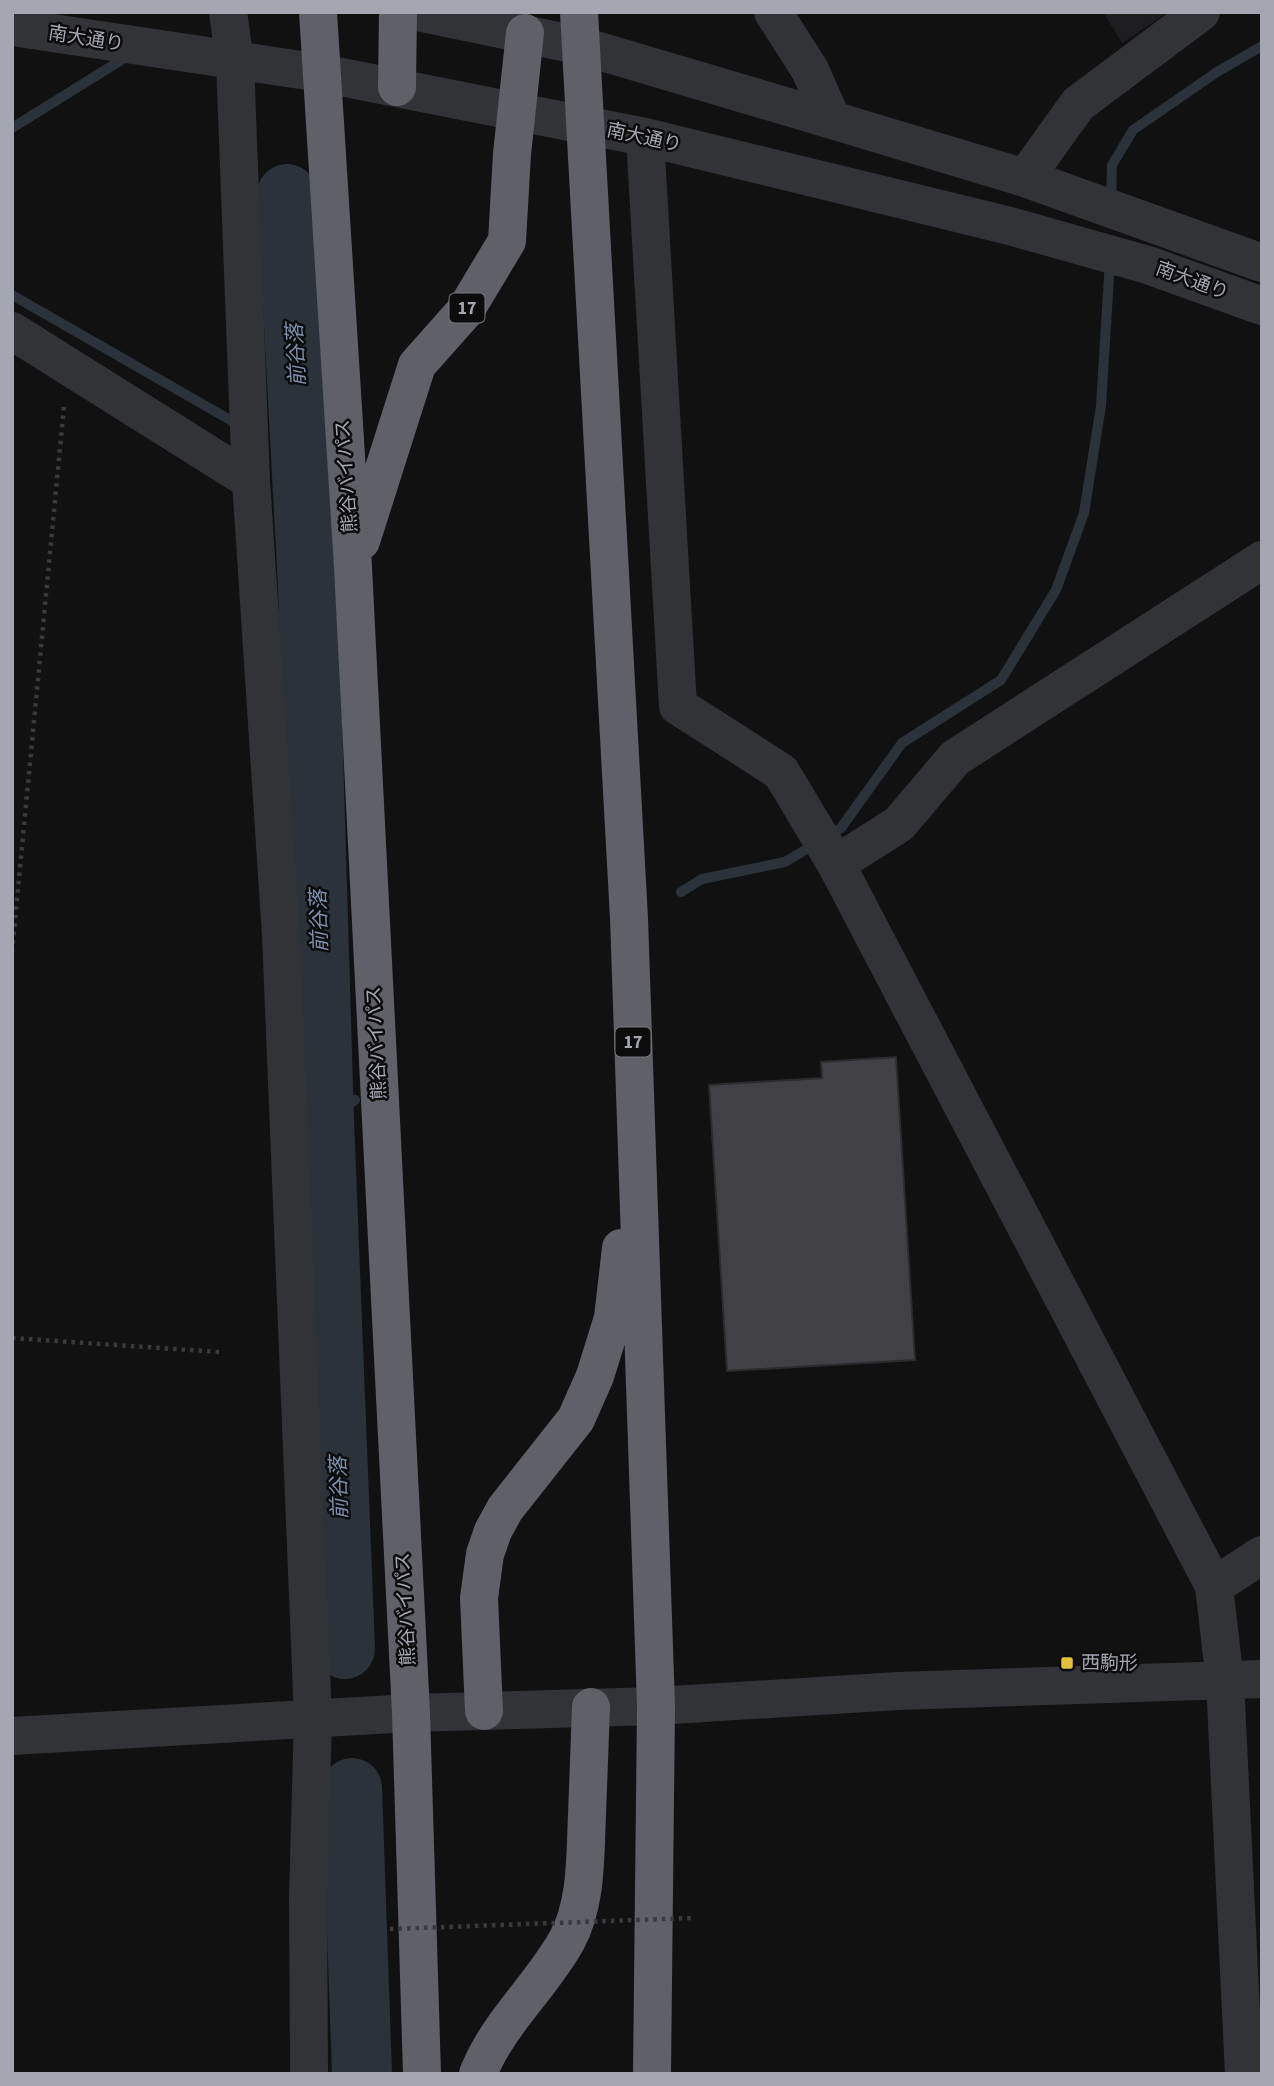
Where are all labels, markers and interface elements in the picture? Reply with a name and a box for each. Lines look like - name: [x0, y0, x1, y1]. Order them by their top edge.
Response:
- street label: 南大通り: [46, 20, 126, 58]
- street label: 南大通り: [604, 117, 684, 159]
- street label: 南大通り: [1152, 255, 1232, 307]
- road number: 17: [449, 294, 484, 322]
- water label: 前谷落: [279, 320, 313, 387]
- street label: 熊谷バイパス: [330, 418, 364, 534]
- water label: 前谷落: [303, 886, 335, 953]
- street label: 熊谷バイパス: [361, 986, 393, 1100]
- road number: 17: [616, 1028, 650, 1056]
- water label: 前谷落: [323, 1453, 355, 1520]
- street label: 熊谷バイパス: [390, 1552, 422, 1666]
- place label: 西駒形: [1081, 1650, 1138, 1677]
- marker: 西駒形: [1059, 1655, 1075, 1671]

